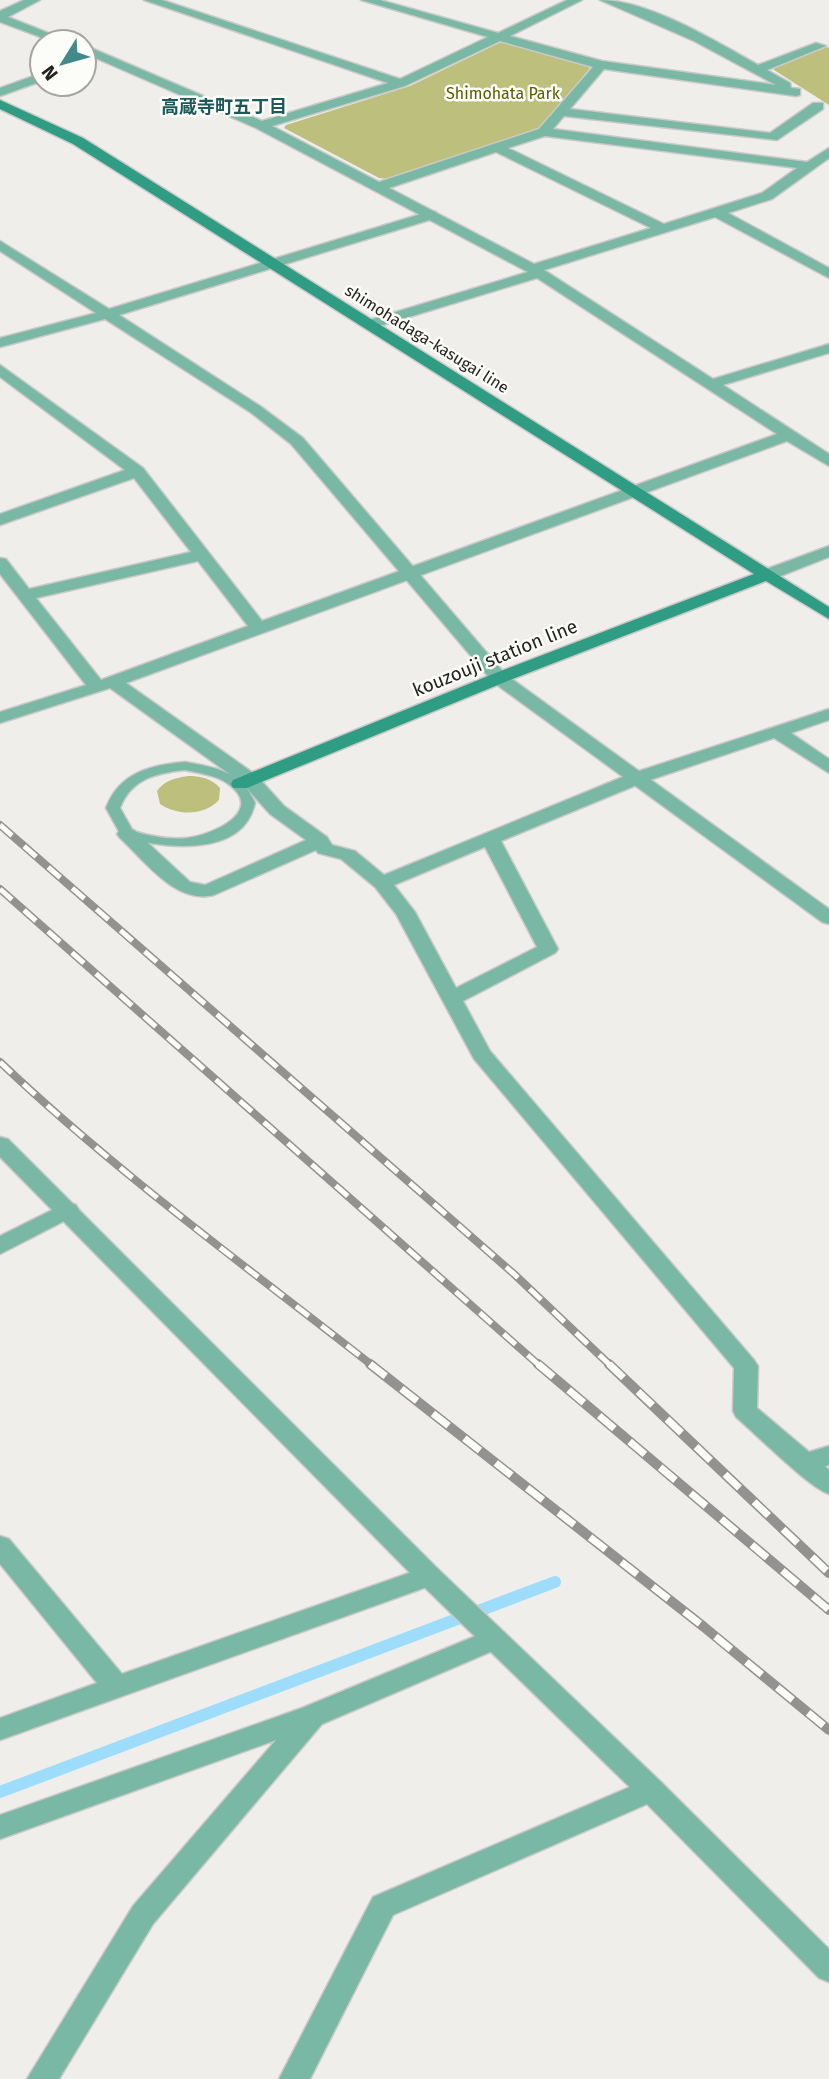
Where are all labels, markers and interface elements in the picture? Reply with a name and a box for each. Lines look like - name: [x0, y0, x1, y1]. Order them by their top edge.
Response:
- north arrow: [28, 28, 98, 98]
- text: N: [37, 61, 63, 85]
- park label: Shimohata Park: [446, 84, 561, 103]
- district label: 高蔵寺町五丁目: [161, 96, 287, 118]
- street label: shimohadaga-kasugai line: [342, 281, 512, 397]
- street label: kouzouji station line: [409, 614, 581, 702]

